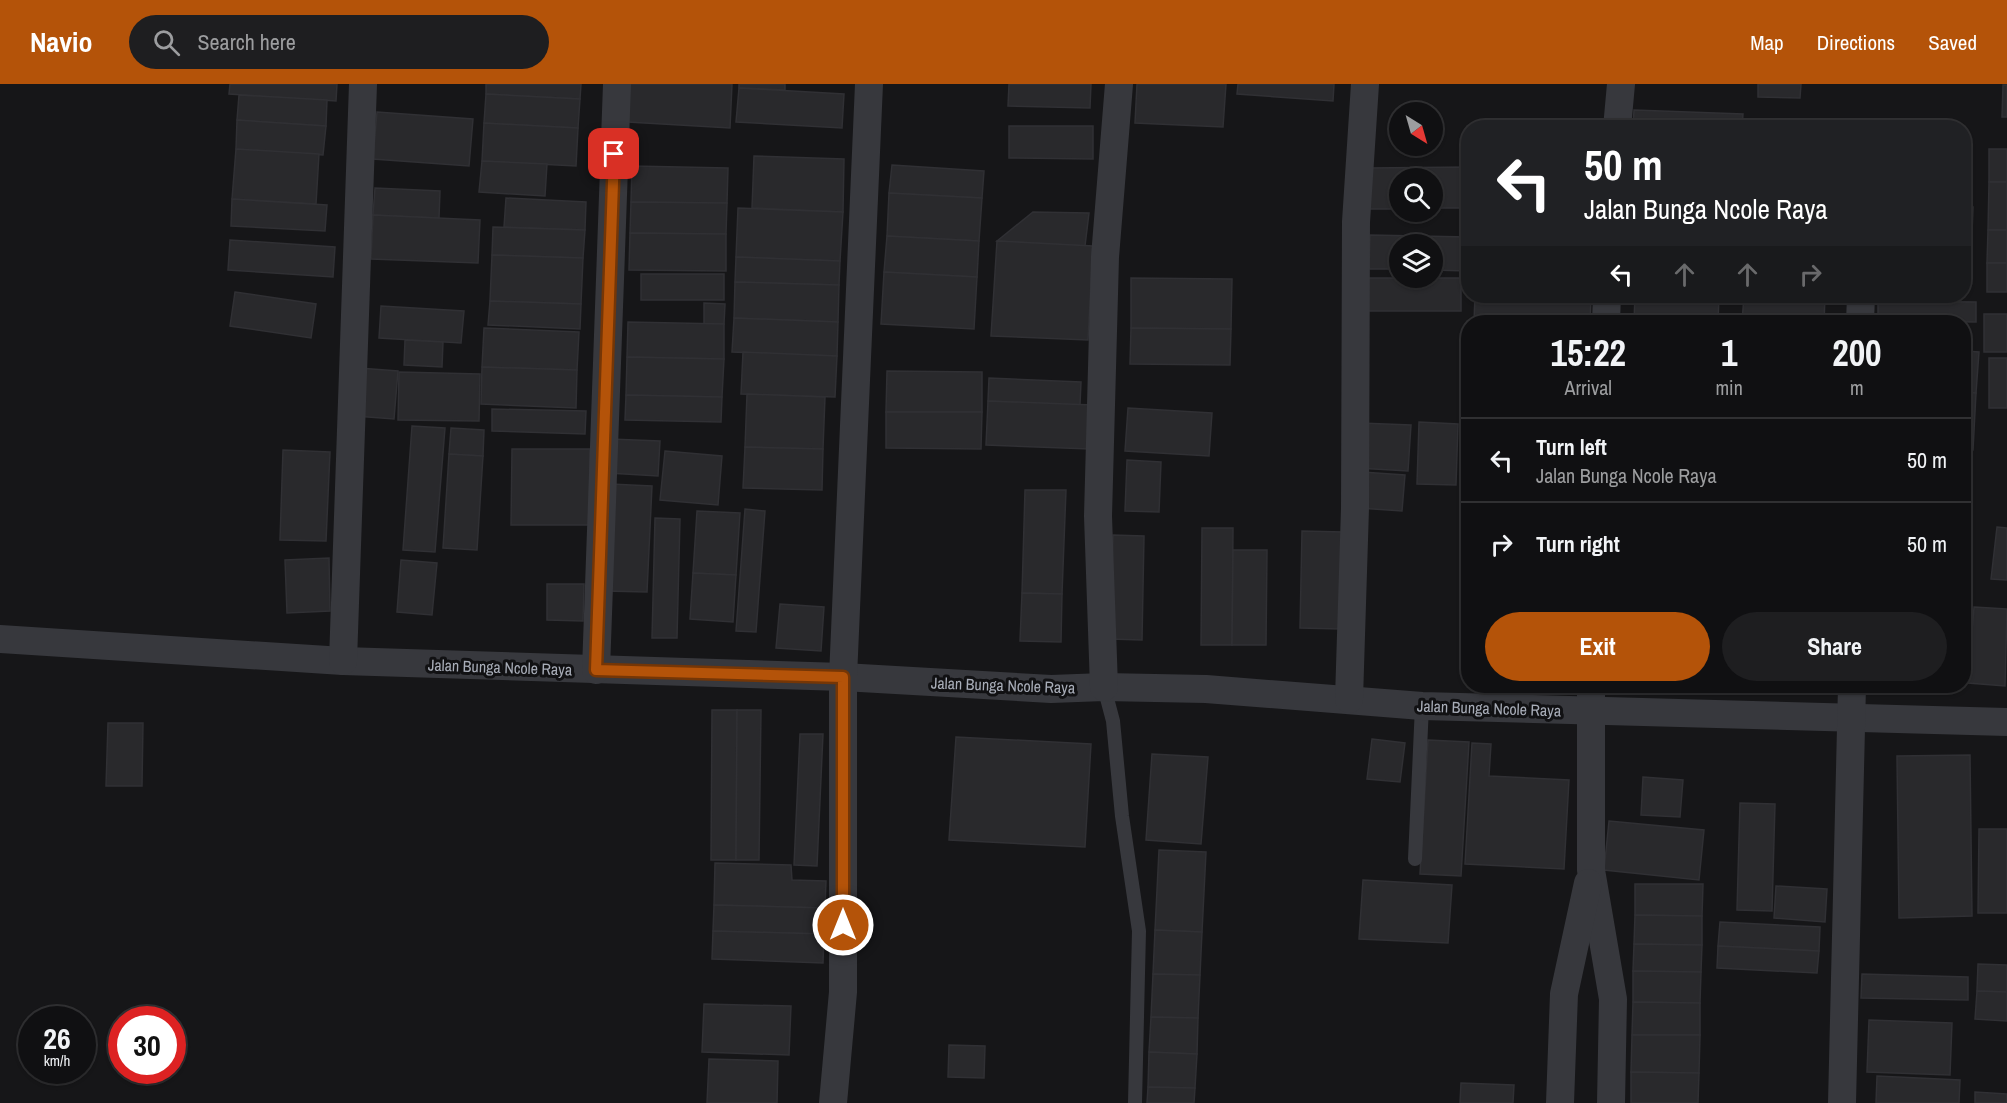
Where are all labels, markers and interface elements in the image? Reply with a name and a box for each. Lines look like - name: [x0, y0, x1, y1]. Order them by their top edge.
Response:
- search box: [129, 15, 549, 69]
- text: Navio: [30, 23, 93, 61]
- icon: search: [150, 26, 183, 59]
- text: Search here: [198, 27, 296, 57]
- text: Map: [1750, 28, 1784, 57]
- text: Directions: [1817, 28, 1895, 57]
- text: Saved: [1928, 28, 1977, 57]
- north arrow: [1389, 102, 1443, 156]
- map controls: [1389, 102, 1443, 288]
- pin: [588, 128, 639, 179]
- icon: arrive: [597, 137, 630, 170]
- text: 50 m: [1584, 137, 1663, 193]
- icon: left: [1485, 144, 1563, 222]
- button: search: [1389, 168, 1443, 222]
- text: Jalan Bunga Ncole Raya: [1584, 191, 1828, 227]
- button: layers: [1389, 234, 1443, 288]
- icon: left: [1605, 258, 1638, 291]
- icon: ahead: [1668, 258, 1701, 291]
- icon: ahead: [1731, 258, 1764, 291]
- icon: right: [1794, 258, 1827, 291]
- text: 15:22: [1550, 329, 1626, 377]
- text: 1: [1721, 329, 1737, 377]
- text: 200: [1832, 329, 1882, 377]
- text: Arrival: [1565, 374, 1612, 401]
- text: min: [1715, 374, 1743, 401]
- text: m: [1850, 374, 1864, 401]
- text: Turn left: [1536, 432, 1607, 462]
- icon: left: [1485, 444, 1518, 477]
- text: 50 m: [1907, 445, 1947, 475]
- text: Jalan Bunga Ncole Raya: [1536, 462, 1717, 489]
- icon: right: [1485, 528, 1518, 561]
- text: Turn right: [1536, 529, 1620, 559]
- text: 50 m: [1907, 529, 1947, 559]
- button: Exit: [1485, 612, 1710, 681]
- button: Share: [1722, 612, 1947, 681]
- street label: Jalan Bunga Ncole Raya: [427, 653, 573, 681]
- street label: Jalan Bunga Ncole Raya: [930, 671, 1076, 699]
- street label: Jalan Bunga Ncole Raya: [1416, 694, 1562, 722]
- position arrow: [811, 893, 875, 957]
- speed limit sign: 30: [108, 1006, 186, 1084]
- text: 26: [43, 1018, 71, 1058]
- text: km/h: [44, 1050, 70, 1071]

